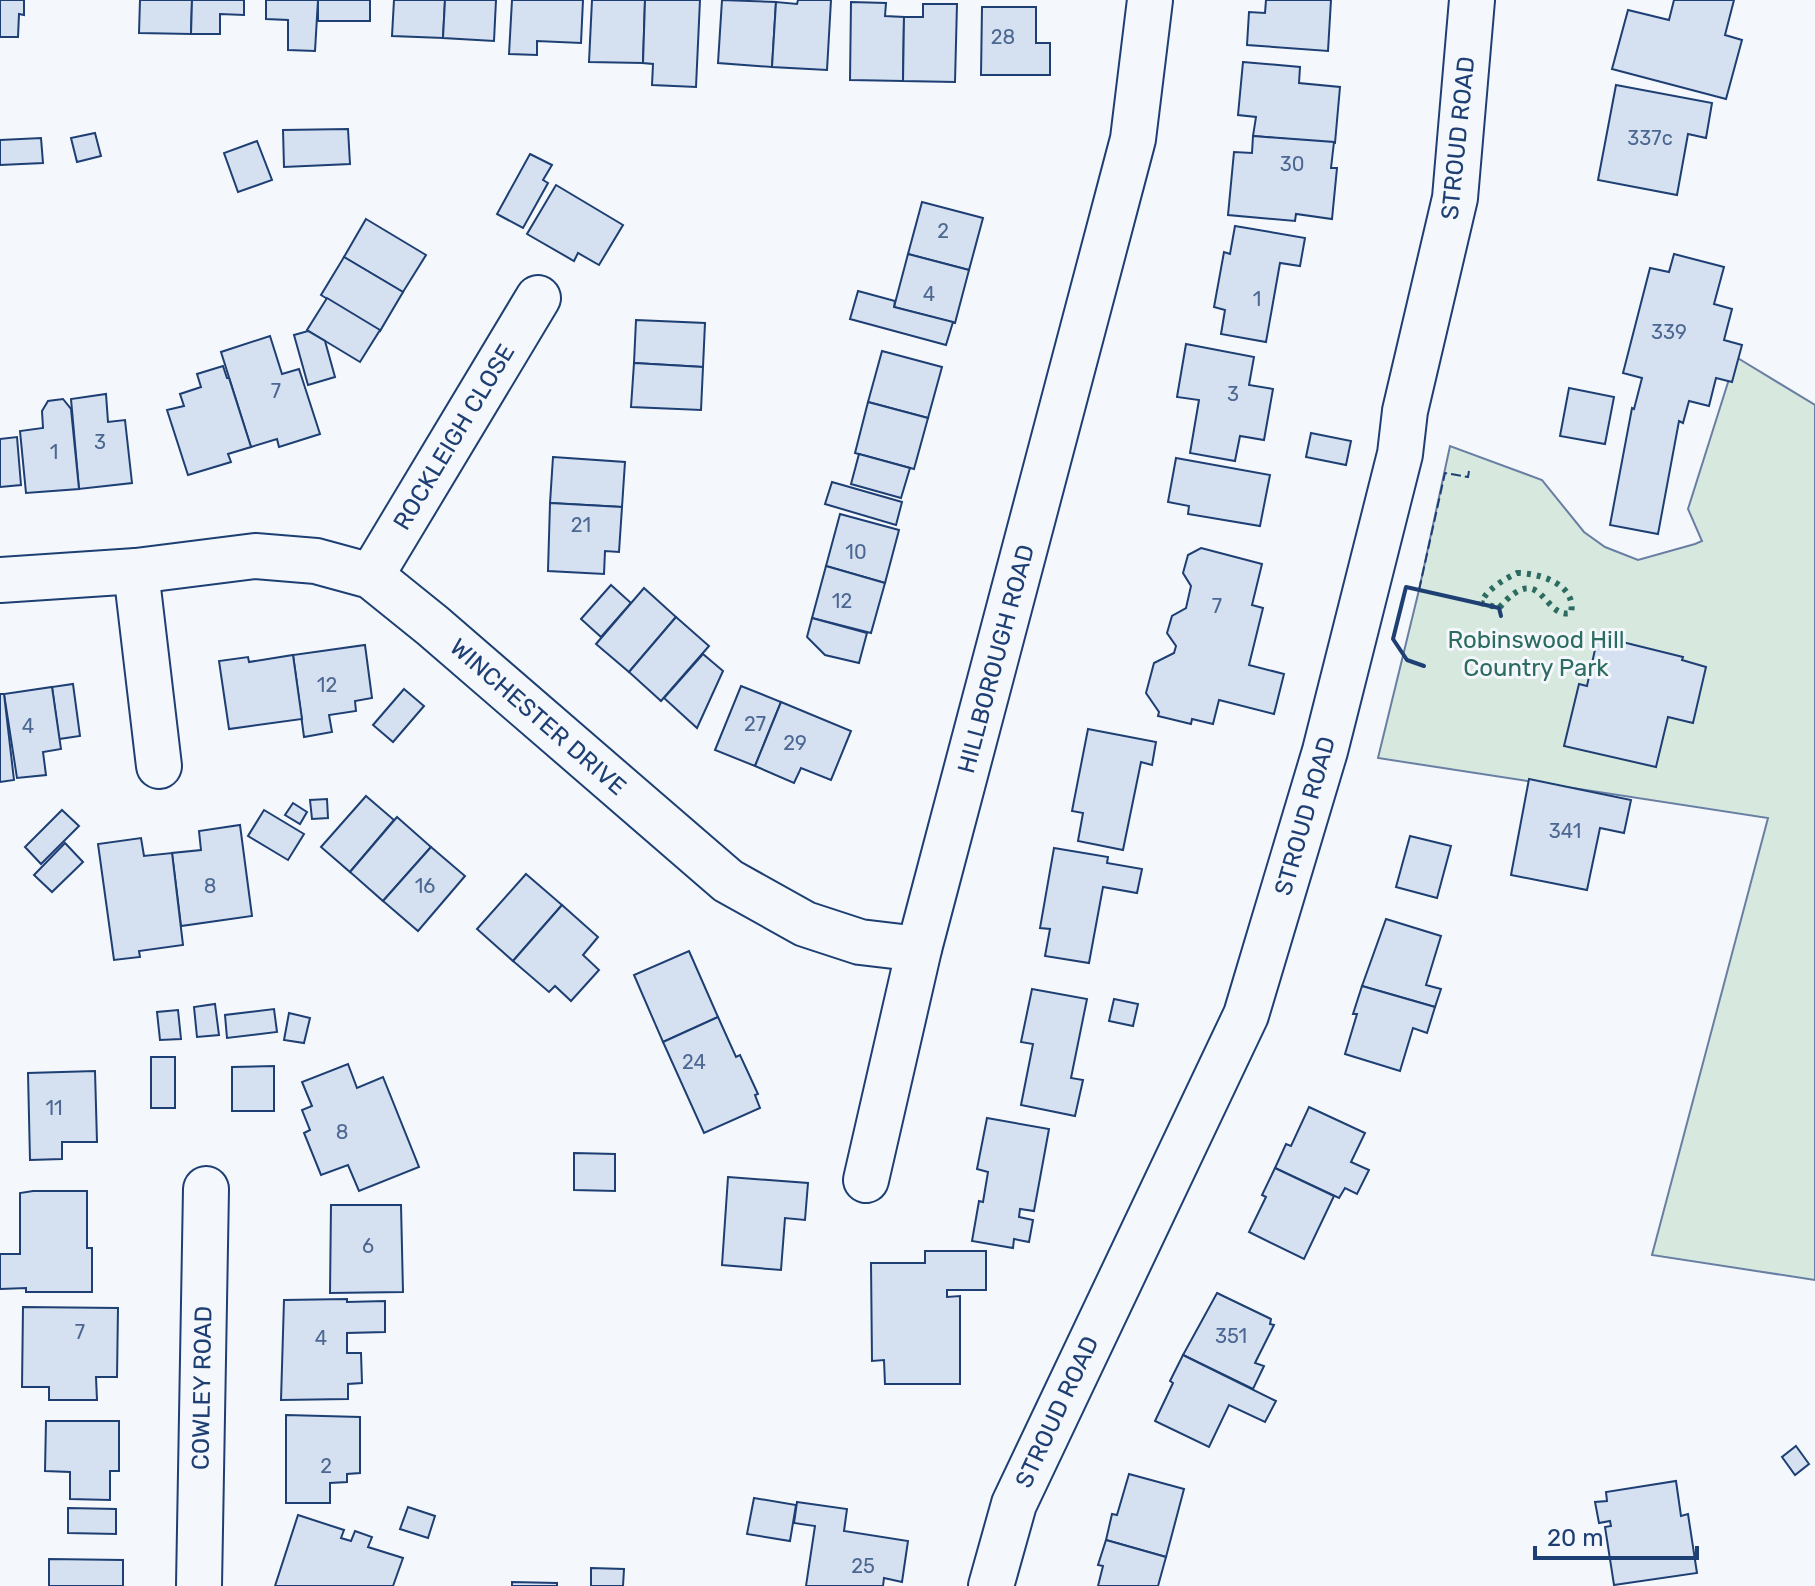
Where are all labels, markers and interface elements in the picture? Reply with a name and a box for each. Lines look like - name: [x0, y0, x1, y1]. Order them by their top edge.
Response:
- house number: 28: [991, 25, 1015, 49]
- street label: STROUD ROAD: [1436, 55, 1480, 221]
- house number: 337c: [1627, 126, 1673, 150]
- house number: 30: [1280, 152, 1304, 176]
- house number: 2: [937, 219, 949, 243]
- house number: 4: [923, 282, 935, 306]
- house number: 1: [1253, 287, 1261, 311]
- house number: 339: [1651, 320, 1687, 344]
- street label: ROCKLEIGH CLOSE: [388, 339, 520, 535]
- house number: 7: [271, 379, 281, 403]
- house number: 3: [1227, 382, 1239, 406]
- house number: 3: [94, 430, 106, 454]
- house number: 1: [50, 440, 58, 464]
- house number: 21: [571, 513, 591, 537]
- house number: 10: [845, 540, 867, 564]
- street label: HILLBOROUGH ROAD: [952, 542, 1040, 776]
- house number: 12: [832, 589, 852, 613]
- house number: 7: [1212, 594, 1222, 618]
- park label: Robinswood Hill Country Park: [1447, 626, 1625, 682]
- street label: WINCHESTER DRIVE: [444, 633, 632, 801]
- house number: 12: [317, 673, 337, 697]
- house number: 27: [744, 712, 766, 736]
- house number: 4: [22, 714, 34, 738]
- house number: 29: [783, 731, 807, 755]
- street label: STROUD ROAD: [1269, 733, 1341, 899]
- house number: 341: [1549, 819, 1581, 843]
- house number: 8: [204, 874, 216, 898]
- house number: 16: [415, 874, 435, 898]
- house number: 24: [682, 1050, 706, 1074]
- house number: 11: [45, 1096, 63, 1120]
- house number: 8: [336, 1120, 348, 1144]
- house number: 6: [362, 1234, 374, 1258]
- street label: COWLEY ROAD: [187, 1306, 217, 1470]
- house number: 7: [75, 1320, 85, 1344]
- house number: 351: [1215, 1324, 1247, 1348]
- house number: 4: [315, 1326, 327, 1350]
- street label: STROUD ROAD: [1010, 1332, 1104, 1492]
- house number: 2: [320, 1454, 332, 1478]
- scale bar: [1535, 1510, 1697, 1560]
- text: 20 m: [1547, 1524, 1604, 1552]
- house number: 25: [851, 1554, 875, 1578]

